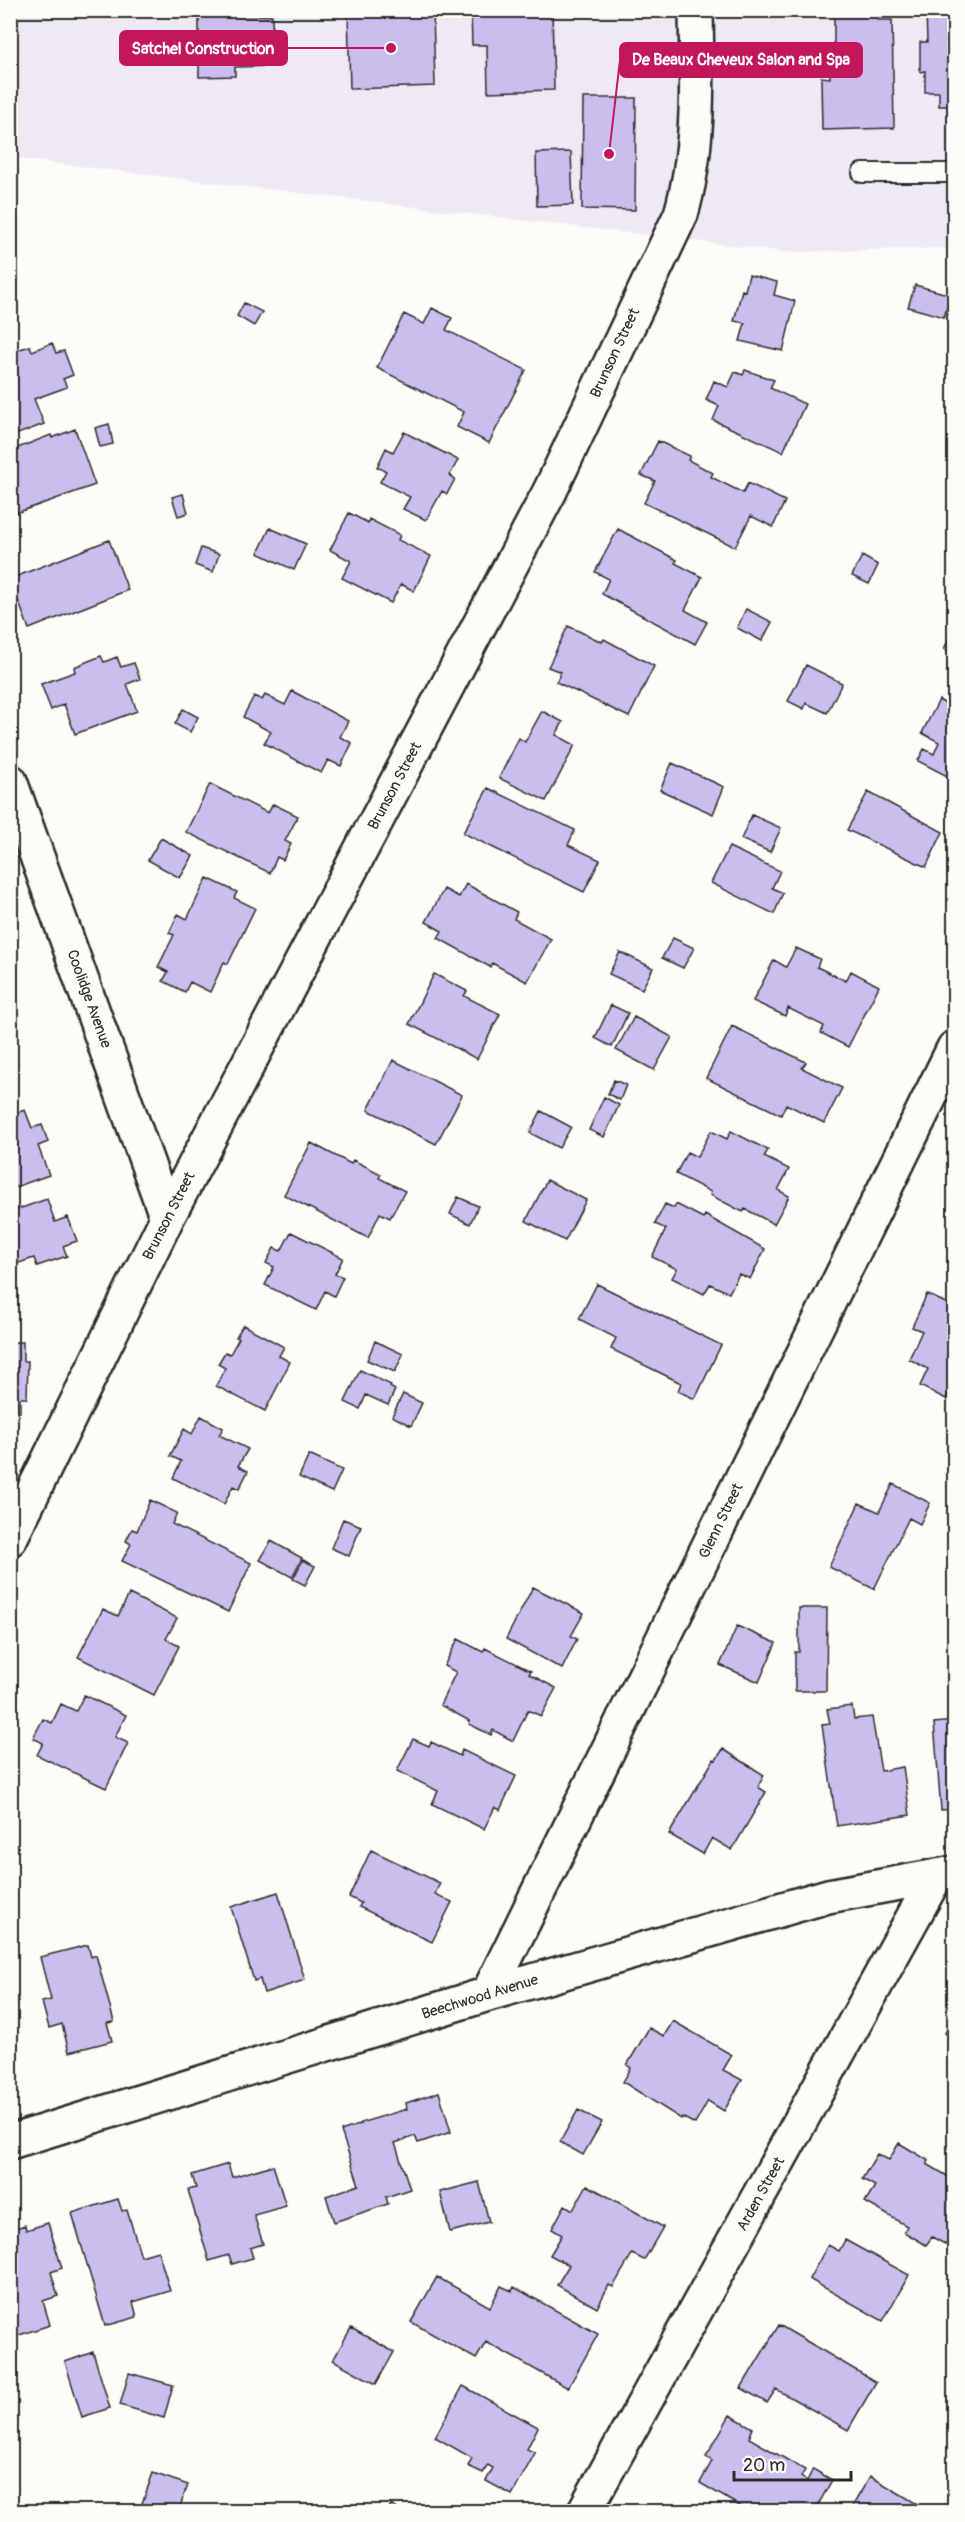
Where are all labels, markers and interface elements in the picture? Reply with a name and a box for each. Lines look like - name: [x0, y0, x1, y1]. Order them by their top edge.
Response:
- callout: Satchel Construction: [120, 31, 287, 65]
- text: Satchel Construction: [132, 39, 274, 59]
- callout: De Beaux Cheveux Salon and Spa: [620, 43, 862, 77]
- text: De Beaux Cheveux Salon and Spa: [632, 50, 851, 70]
- street label: Brunson Street: [586, 304, 644, 401]
- street label: Brunson Street: [364, 738, 427, 833]
- street label: Coolidge Avenue: [62, 947, 116, 1051]
- street label: Brunson Street: [139, 1168, 200, 1263]
- street label: Glenn Street: [695, 1479, 748, 1562]
- street label: Beechwood Avenue: [419, 1970, 541, 2024]
- street label: Arden Street: [733, 2153, 790, 2234]
- scale bar: [734, 2444, 851, 2482]
- text: 20 m: [743, 2454, 785, 2477]

